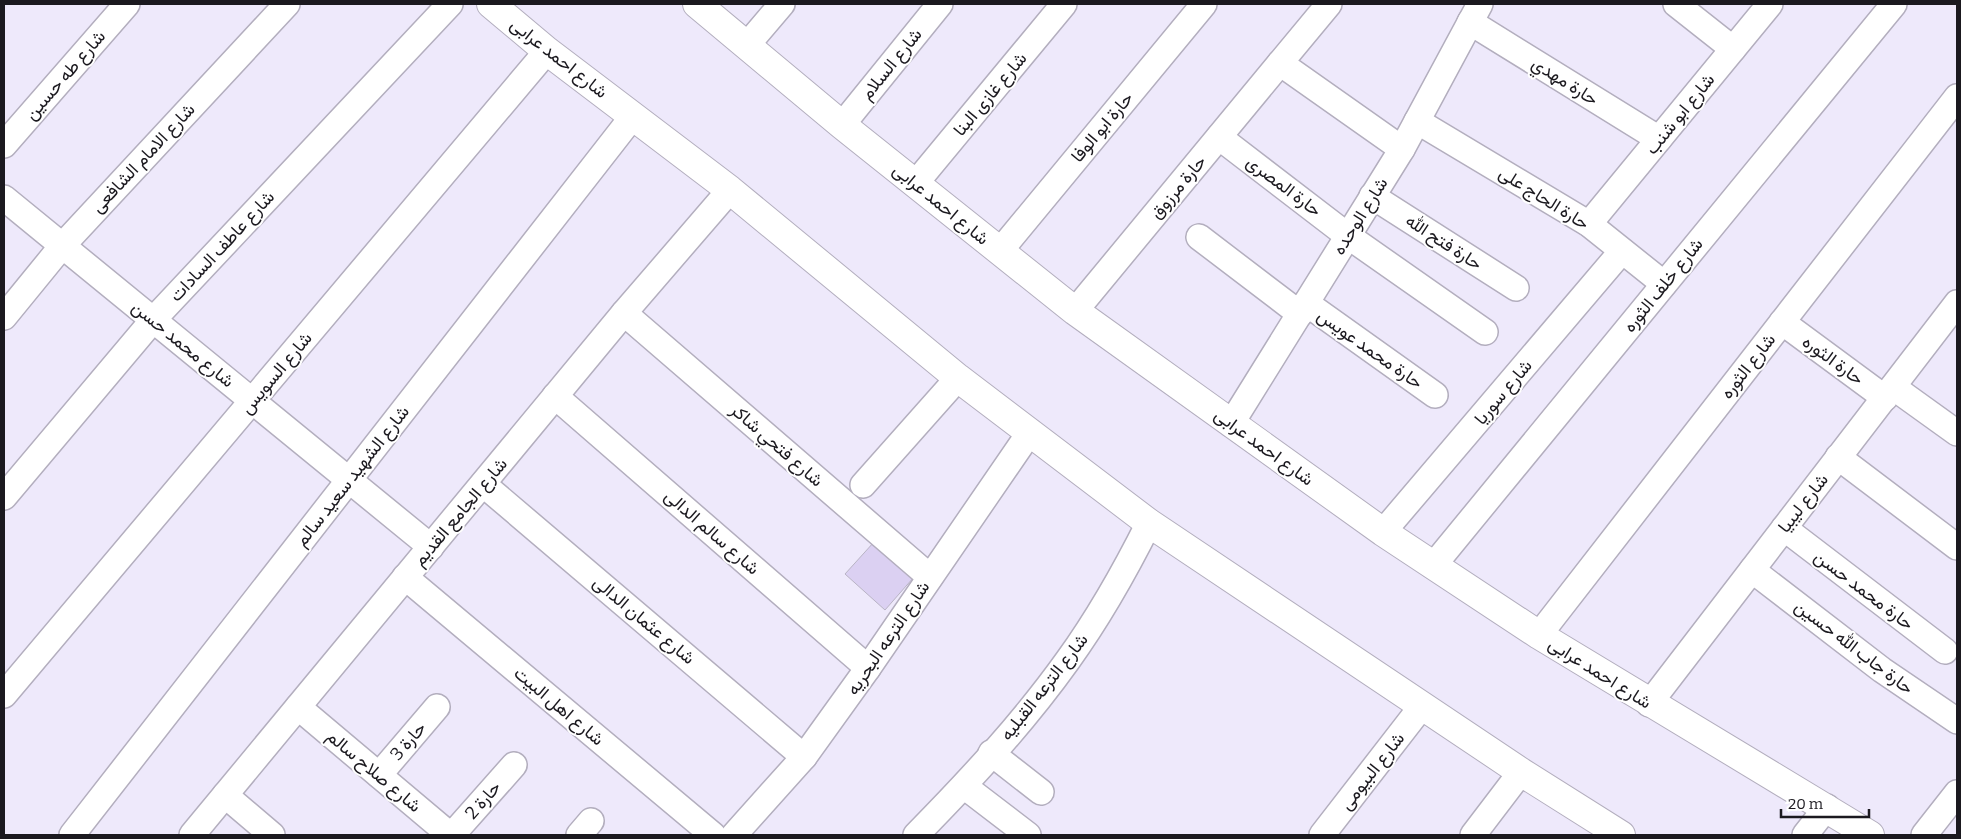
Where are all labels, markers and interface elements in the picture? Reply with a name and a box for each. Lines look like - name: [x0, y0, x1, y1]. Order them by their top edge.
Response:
- street label: شارع احمد عرابى: [505, 13, 612, 104]
- street label: شارع السلام: [855, 24, 927, 105]
- street label: شارع طه حسين: [20, 26, 111, 125]
- street label: شارع غازى البنا: [949, 48, 1032, 141]
- street label: حارة مهدي: [1526, 52, 1602, 113]
- street label: شارع ابو شنب: [1641, 69, 1720, 160]
- street label: حارة ابو الوفا: [1066, 87, 1138, 167]
- street label: شارع الامام الشافعى: [86, 98, 200, 218]
- street label: حارة مرزوق: [1145, 151, 1211, 223]
- street label: حارة المصرى: [1242, 151, 1326, 221]
- street label: شارع احمد عرابى: [888, 158, 994, 250]
- street label: حارة الحاج على: [1494, 162, 1593, 235]
- street label: شارع الوحده: [1328, 173, 1393, 259]
- street label: شارع عاطف السادات: [165, 186, 280, 307]
- street label: حارة فتح الله: [1401, 209, 1486, 276]
- street label: شارع خلف الثوره: [1618, 233, 1708, 337]
- street label: شارع محمد حسن: [127, 296, 239, 393]
- street label: حارة محمد عويس: [1313, 304, 1427, 394]
- street label: شارع السويس: [235, 328, 317, 419]
- street label: شارع الثوره: [1716, 329, 1781, 404]
- street label: حارة الثوره: [1798, 330, 1868, 390]
- street label: شارع سوريا: [1469, 355, 1537, 430]
- street label: شارع فتحي شاكر: [723, 398, 828, 494]
- street label: شارع الشهيد سعيد سالم: [290, 401, 415, 551]
- street label: شارع احمد عرابى: [1209, 404, 1318, 491]
- street label: شارع الجامع القديم: [408, 453, 513, 571]
- street label: شارع ليبيا: [1773, 469, 1834, 538]
- street label: شارع سالم الدالى: [659, 485, 764, 580]
- street label: حارة محمد حسن: [1810, 545, 1918, 635]
- street label: شارع عثمان الدالى: [588, 571, 699, 670]
- street label: شارع الترعه البحريه: [842, 577, 935, 700]
- street label: حارة جاب الله حسين: [1790, 595, 1918, 699]
- street label: شارع الترعه القبليه: [995, 629, 1093, 745]
- street label: شارع احمد عرابى: [1544, 633, 1656, 714]
- street label: شارع اهل البيت: [509, 662, 609, 751]
- street label: حارة 3: [385, 717, 431, 765]
- street label: شارع صلاح سالم: [322, 725, 426, 818]
- street label: شارع البيومى: [1335, 728, 1410, 815]
- street label: حارة 2: [460, 776, 506, 824]
- scale bar: [1781, 786, 1868, 818]
- text: 20 m: [1788, 795, 1824, 813]

